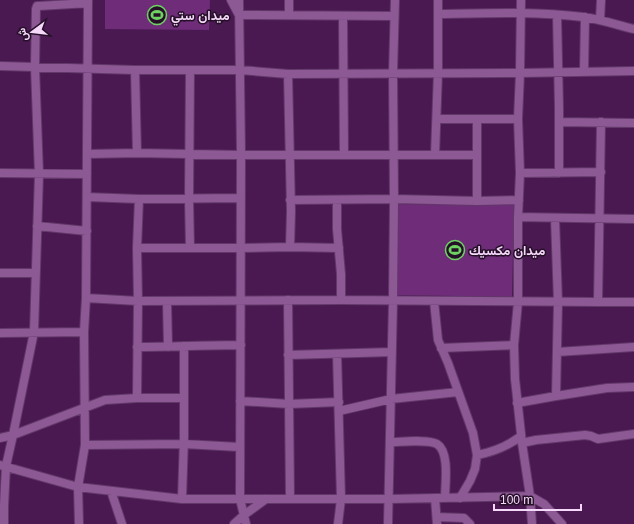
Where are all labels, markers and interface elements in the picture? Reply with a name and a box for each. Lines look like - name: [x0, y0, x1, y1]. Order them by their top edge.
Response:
- sports icon: ميدان ستي: [146, 4, 168, 26]
- place label: ميدان ستي: [171, 8, 229, 26]
- north arrow: [12, 12, 52, 52]
- text: ش: [15, 26, 31, 43]
- sports icon: ميدان مكسيك: [444, 239, 466, 261]
- place label: ميدان مكسيك: [469, 243, 545, 258]
- scale bar: [494, 486, 581, 512]
- text: 100 m: [500, 493, 533, 507]

